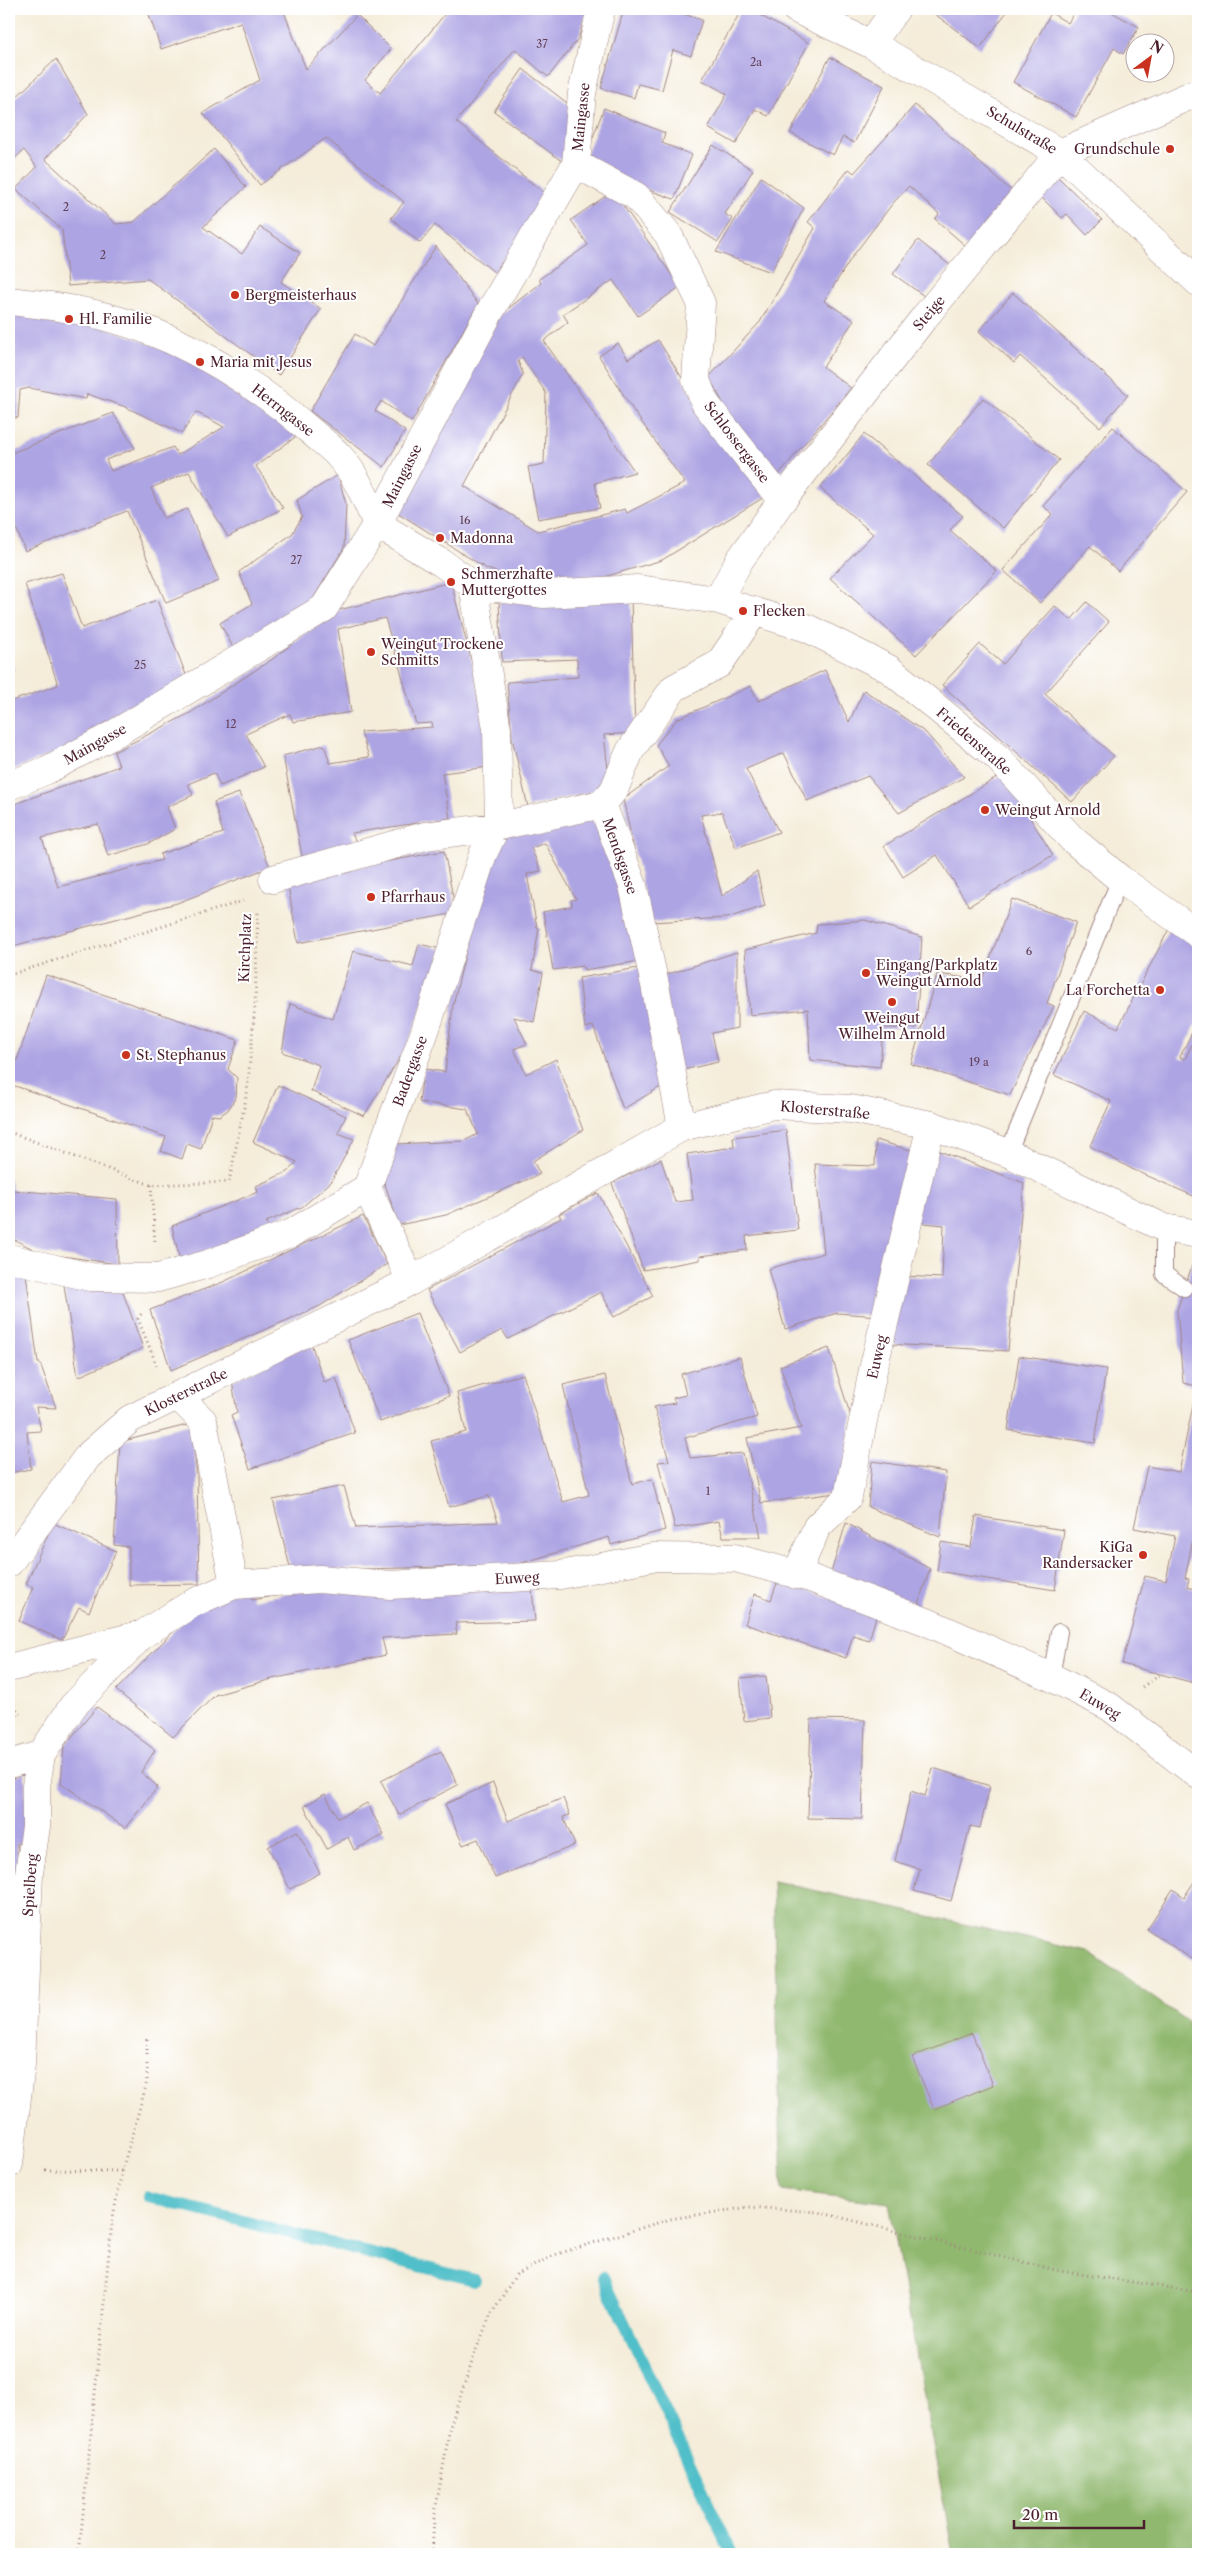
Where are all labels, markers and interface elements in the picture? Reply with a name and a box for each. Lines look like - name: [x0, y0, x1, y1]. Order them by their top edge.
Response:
- north arrow: [1124, 32, 1174, 82]
- text: N: [1147, 36, 1167, 58]
- house number: 37: [536, 37, 548, 51]
- house number: 2a: [750, 55, 762, 69]
- street label: Maingasse: [568, 81, 594, 152]
- street label: Schulstraße: [983, 102, 1061, 158]
- place label: Grundschule: [1074, 140, 1160, 158]
- marker: Grundschule: [1164, 143, 1176, 155]
- house number: 2: [63, 200, 69, 214]
- house number: 2: [100, 248, 106, 262]
- place label: Bergmeisterhaus: [245, 286, 357, 304]
- marker: Bergmeisterhaus: [229, 289, 241, 301]
- street label: Steige: [909, 292, 949, 334]
- place label: Hl. Familie: [79, 310, 152, 328]
- marker: Hl. Familie: [63, 313, 75, 325]
- place label: Maria mit Jesus: [210, 353, 312, 371]
- marker: Maria mit Jesus: [194, 356, 206, 368]
- street label: Herrngasse: [248, 380, 318, 440]
- street label: Schlossergasse: [700, 398, 774, 487]
- street label: Maingasse: [378, 441, 426, 511]
- house number: 16: [459, 513, 471, 527]
- place label: Madonna: [450, 529, 514, 547]
- marker: Madonna: [434, 532, 446, 544]
- house number: 27: [290, 553, 302, 567]
- place label: Schmerzhafte Muttergottes: [461, 565, 553, 599]
- marker: Schmerzhafte Muttergottes: [445, 576, 457, 588]
- place label: Flecken: [753, 602, 806, 620]
- marker: Flecken: [737, 605, 749, 617]
- place label: Weingut Trockene Schmitts: [380, 635, 504, 669]
- marker: Weingut Trockene Schmitts: [365, 646, 377, 658]
- house number: 25: [134, 658, 146, 672]
- street label: Friedenstraße: [933, 703, 1015, 779]
- house number: 12: [226, 717, 236, 731]
- street label: Maingasse: [60, 719, 130, 769]
- place label: Weingut Arnold: [994, 801, 1101, 819]
- marker: Weingut Arnold: [979, 804, 991, 816]
- street label: Mendsgasse: [598, 815, 642, 897]
- place label: Pfarrhaus: [381, 888, 445, 906]
- marker: Pfarrhaus: [365, 891, 377, 903]
- street label: Kirchplatz: [235, 913, 255, 983]
- house number: 6: [1026, 944, 1033, 958]
- place label: Eingang/Parkplatz Weingut Arnold: [875, 956, 997, 990]
- marker: Eingang/Parkplatz Weingut Arnold: [860, 967, 872, 979]
- place label: La Forchetta: [1066, 981, 1151, 999]
- marker: La Forchetta: [1154, 984, 1166, 996]
- marker: Weingut Wilhelm Arnold: [886, 996, 898, 1008]
- place label: Weingut Wilhelm Arnold: [838, 1009, 946, 1043]
- street label: Badergasse: [389, 1033, 431, 1109]
- place label: St. Stephanus: [136, 1046, 226, 1064]
- marker: St. Stephanus: [120, 1049, 132, 1061]
- house number: 19 a: [969, 1055, 989, 1069]
- street label: Klosterstraße: [779, 1097, 871, 1123]
- street label: Euweg: [863, 1333, 891, 1381]
- street label: Klosterstraße: [142, 1364, 231, 1420]
- house number: 1: [706, 1484, 711, 1498]
- place label: KiGa Randersacker: [1042, 1538, 1134, 1572]
- marker: KiGa Randersacker: [1137, 1549, 1149, 1561]
- street label: Euweg: [494, 1568, 540, 1588]
- street label: Euweg: [1076, 1685, 1124, 1724]
- street label: Spielberg: [19, 1852, 41, 1917]
- scale bar: [1014, 2498, 1144, 2530]
- text: 20 m: [1022, 2505, 1058, 2524]

